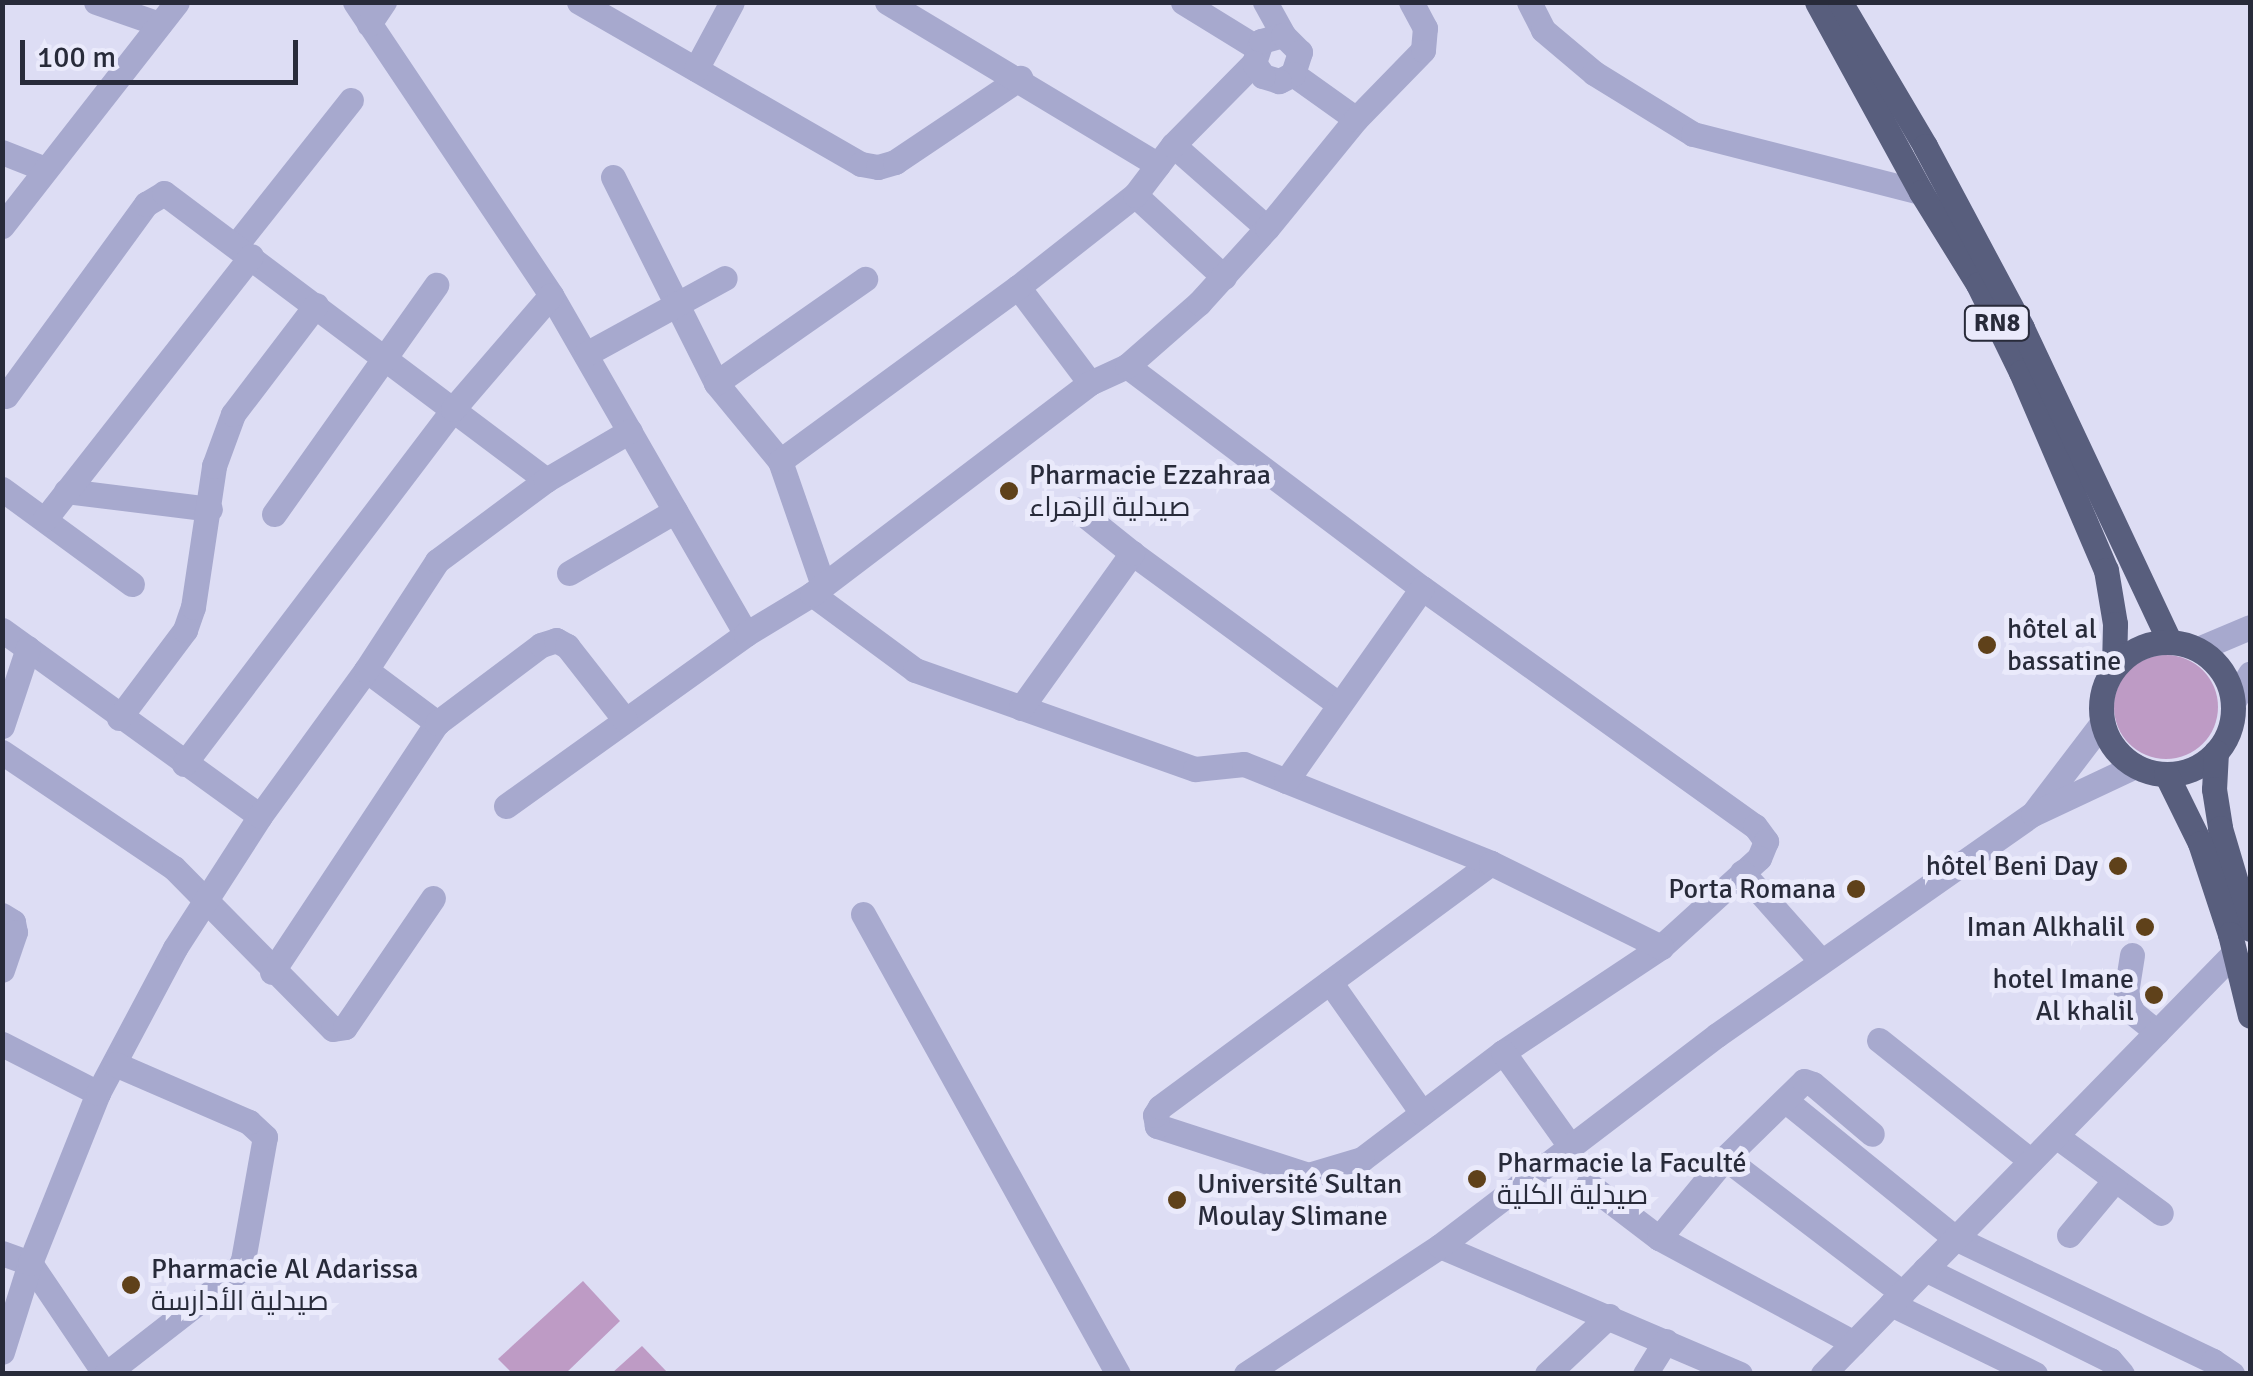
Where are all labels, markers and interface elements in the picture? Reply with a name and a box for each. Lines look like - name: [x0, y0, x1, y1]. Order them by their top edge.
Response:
- scale bar: [25, 20, 302, 82]
- text: 100 m: [37, 39, 116, 76]
- road number: RN8: [1962, 303, 2032, 343]
- place label: Pharmacie Ezzahraa صيدلية الزهراء: [1029, 458, 1271, 524]
- marker: Pharmacie Ezzahraa صيدلية الزهراء: [998, 480, 1020, 502]
- place label: hôtel al bassatine: [2007, 612, 2121, 678]
- marker: hôtel al bassatine: [1976, 634, 1998, 656]
- place label: hôtel Beni Day: [1926, 849, 2098, 883]
- marker: hôtel Beni Day: [2107, 855, 2129, 877]
- place label: Porta Romana: [1668, 872, 1836, 906]
- marker: Porta Romana: [1845, 878, 1867, 900]
- place label: Iman Alkhalil: [1966, 910, 2125, 944]
- marker: Iman Alkhalil: [2134, 916, 2156, 938]
- place label: hotel Imane Al khalil: [1992, 962, 2134, 1028]
- marker: hotel Imane Al khalil: [2143, 984, 2165, 1006]
- place label: Pharmacie la Faculté صيدلية الكلية: [1497, 1146, 1746, 1212]
- place label: Université Sultan Moulay Slimane: [1197, 1167, 1402, 1233]
- marker: Pharmacie la Faculté صيدلية الكلية: [1466, 1168, 1488, 1190]
- marker: Université Sultan Moulay Slimane: [1166, 1189, 1188, 1211]
- place label: Pharmacie Al Adarissa صيدلية الأدارسة: [151, 1252, 419, 1318]
- marker: Pharmacie Al Adarissa صيدلية الأدارسة: [120, 1274, 142, 1296]

